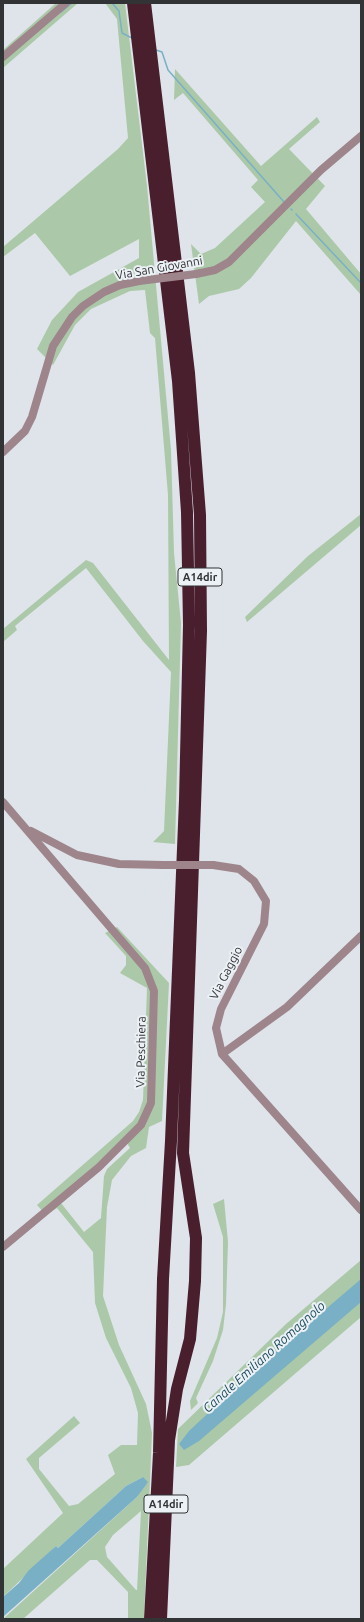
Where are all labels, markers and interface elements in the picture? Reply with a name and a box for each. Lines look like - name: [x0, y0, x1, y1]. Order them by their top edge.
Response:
- street label: Via San Giovanni: [114, 253, 204, 283]
- road number: A14dir: [178, 568, 222, 586]
- street label: Via Gaggio: [206, 944, 246, 1002]
- street label: Via Peschiera: [133, 1016, 149, 1088]
- water label: Canale Emiliano Romagnolo: [200, 1298, 328, 1416]
- road number: A14dir: [144, 1495, 188, 1513]

